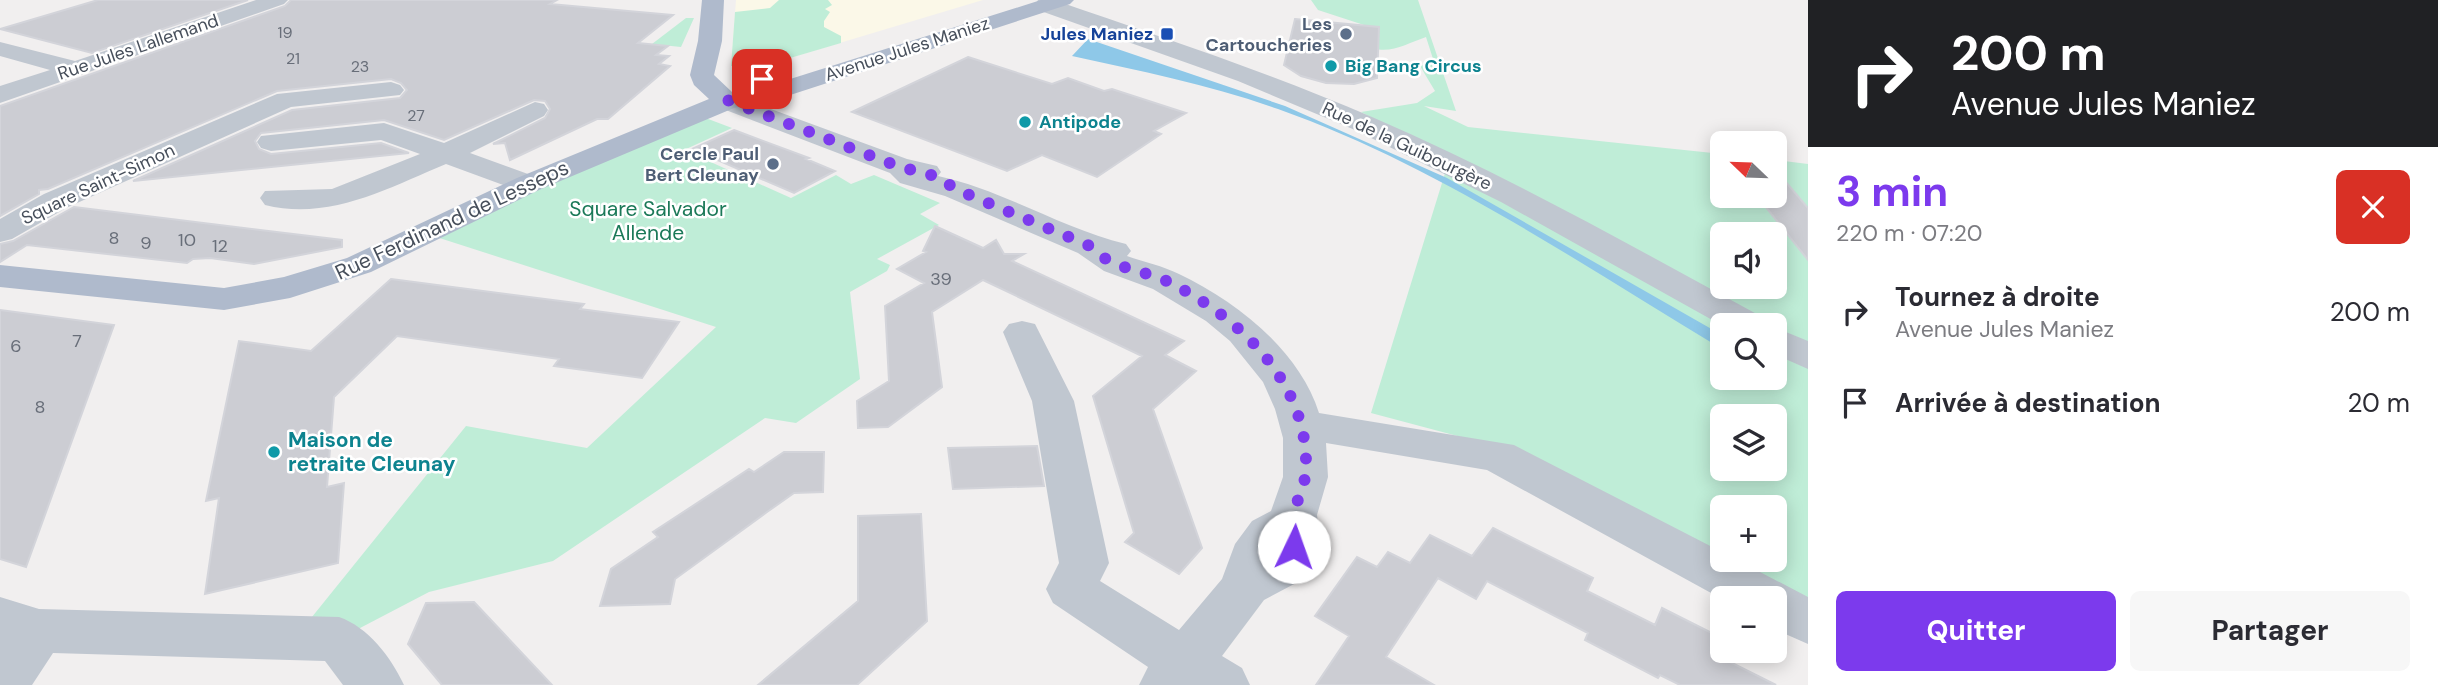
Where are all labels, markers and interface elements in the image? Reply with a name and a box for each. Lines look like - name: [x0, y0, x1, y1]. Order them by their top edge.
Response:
- street label: Rue Jules Lallemand: [54, 8, 222, 86]
- street label: Avenue Jules Maniez: [822, 11, 992, 87]
- place label: Les Cartoucheries: [1206, 12, 1332, 57]
- text: 200 m: [1951, 21, 2106, 85]
- house number: 19: [277, 22, 293, 43]
- place label: Jules Maniez: [1041, 22, 1153, 46]
- marker: Jules Maniez: [1159, 26, 1175, 42]
- marker: Les Cartoucheries: [1338, 26, 1354, 42]
- icon: right: [1836, 28, 1927, 119]
- house number: 21: [286, 48, 300, 69]
- pin: [732, 49, 792, 109]
- place label: Big Bang Circus: [1345, 54, 1482, 78]
- house number: 23: [351, 56, 369, 77]
- marker: Big Bang Circus: [1323, 58, 1339, 74]
- icon: arrive: [743, 60, 781, 98]
- text: Avenue Jules Maniez: [1951, 83, 2256, 125]
- street label: Rue de la Guibourgère: [1318, 96, 1496, 196]
- house number: 27: [407, 105, 425, 126]
- place label: Antipode: [1039, 110, 1121, 134]
- marker: Antipode: [1017, 114, 1033, 130]
- north arrow: [1710, 131, 1787, 208]
- map controls: [1710, 131, 1787, 663]
- street label: Square Saint-Simon: [17, 138, 179, 230]
- place label: Cercle Paul Bert Cleunay: [645, 142, 759, 187]
- street label: Rue Ferdinand de Lesseps: [331, 154, 573, 286]
- marker: Cercle Paul Bert Cleunay: [765, 156, 781, 172]
- text: 3 min: [1836, 164, 1948, 219]
- button: close: [2336, 170, 2410, 244]
- park label: Square Salvador Allende: [569, 195, 727, 247]
- text: 220 m · 07:20: [1836, 218, 1983, 248]
- button: sound: [1710, 222, 1787, 299]
- house number: 8: [109, 226, 119, 250]
- house number: 10: [178, 228, 196, 252]
- house number: 9: [140, 231, 152, 255]
- house number: 12: [212, 234, 228, 258]
- house number: 39: [930, 267, 952, 291]
- text: Tournez à droite: [1895, 280, 2100, 314]
- icon: right: [1836, 293, 1874, 331]
- text: 200 m: [2330, 295, 2410, 329]
- button: search: [1710, 313, 1787, 390]
- text: Avenue Jules Maniez: [1895, 314, 2114, 344]
- house number: 7: [72, 329, 82, 353]
- house number: 6: [10, 334, 22, 358]
- icon: arrive: [1836, 384, 1874, 422]
- text: Arrivée à destination: [1895, 386, 2161, 420]
- text: 20 m: [2347, 386, 2410, 420]
- house number: 8: [35, 395, 45, 419]
- button: layers: [1710, 404, 1787, 481]
- place label: Maison de retraite Cleunay: [288, 426, 456, 478]
- marker: Maison de retraite Cleunay: [266, 444, 282, 460]
- button: +: [1710, 495, 1787, 572]
- position arrow: [1257, 510, 1331, 584]
- button: −: [1710, 586, 1787, 663]
- button: Quitter: [1836, 591, 2116, 671]
- button: Partager: [2130, 591, 2410, 671]

